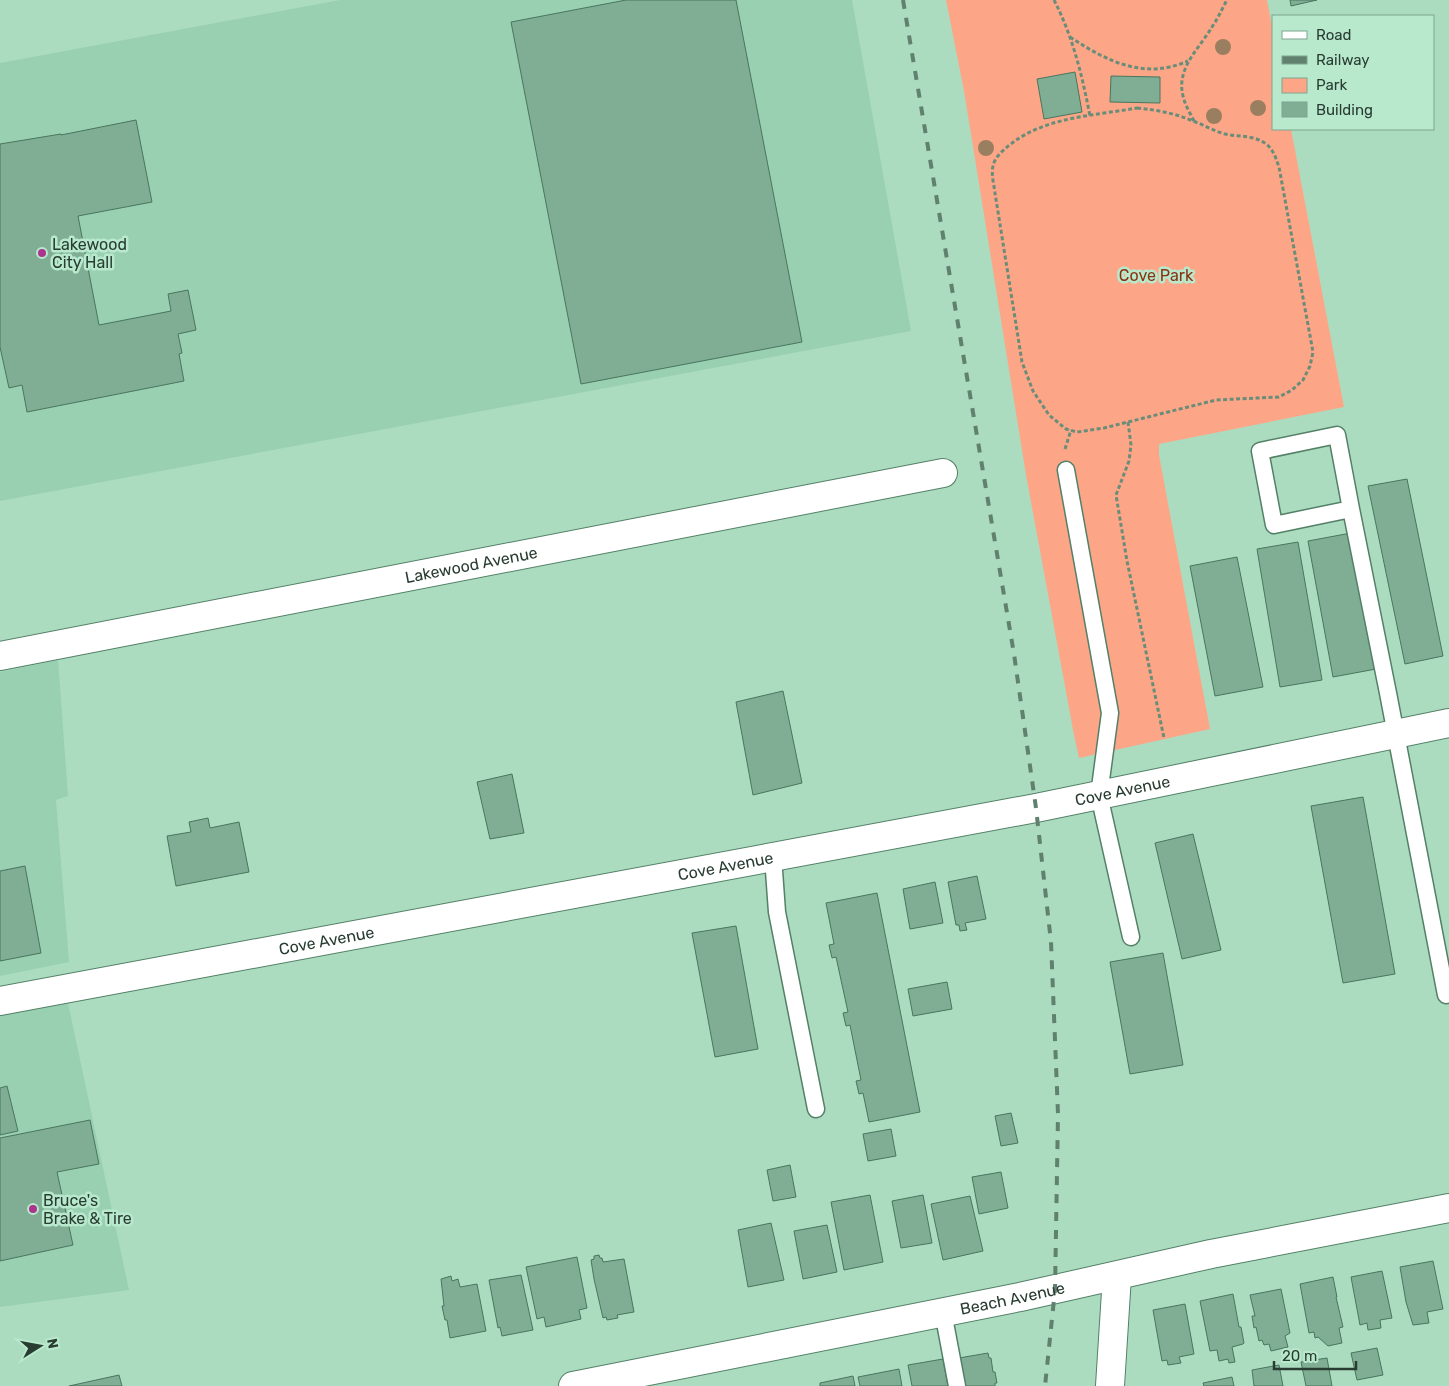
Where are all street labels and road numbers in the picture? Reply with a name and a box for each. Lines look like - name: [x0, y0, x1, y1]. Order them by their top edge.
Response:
- street label: Lakewood Avenue: [403, 542, 539, 587]
- street label: Cove Avenue: [1073, 771, 1172, 809]
- street label: Cove Avenue: [676, 848, 775, 884]
- street label: Cove Avenue: [277, 922, 376, 958]
- street label: Beach Avenue: [958, 1278, 1067, 1318]

